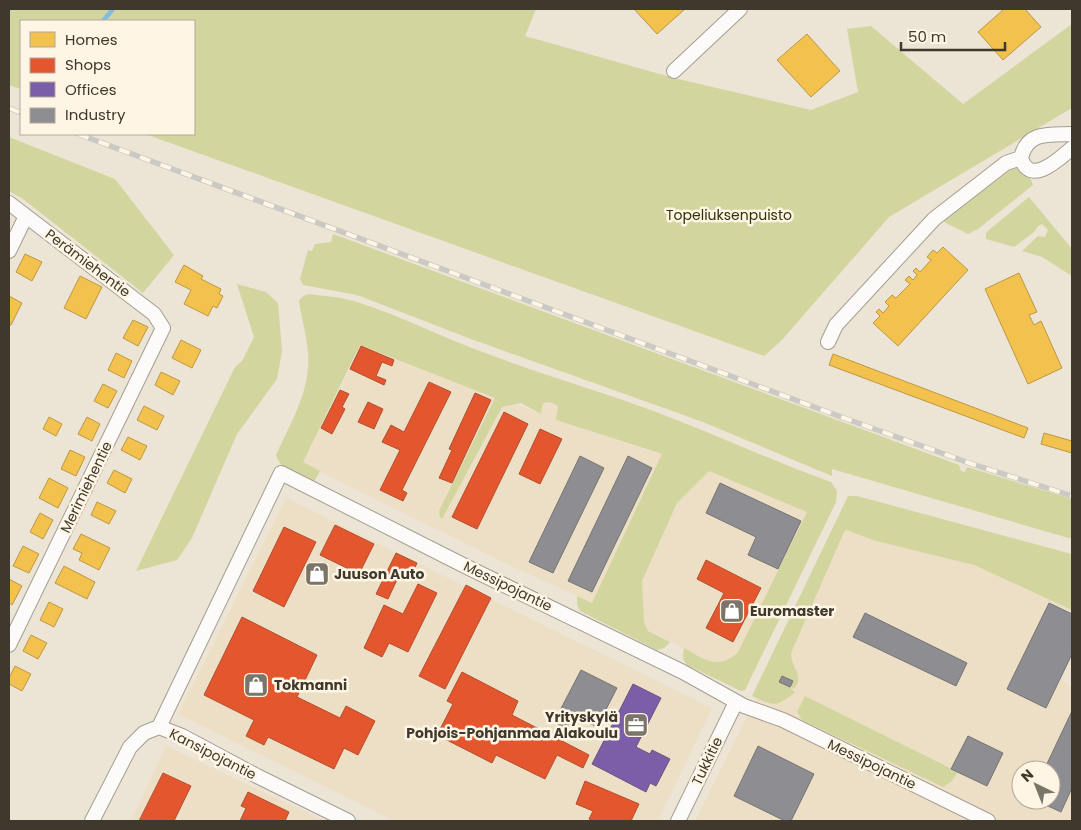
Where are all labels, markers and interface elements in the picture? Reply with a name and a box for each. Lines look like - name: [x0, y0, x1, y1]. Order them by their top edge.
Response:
- legend: [20, 20, 195, 135]
- scale bar: [901, 20, 1005, 52]
- text: 50 m: [908, 26, 946, 47]
- text: Homes: [65, 29, 118, 50]
- text: Shops: [65, 54, 111, 75]
- text: Offices: [65, 79, 117, 100]
- text: Industry: [65, 104, 126, 125]
- park label: Topeliuksenpuisto: [666, 205, 792, 225]
- street label: Perämiehentie: [41, 224, 135, 302]
- street label: Merimiehentie: [55, 437, 117, 536]
- street label: Messipojantie: [460, 556, 556, 616]
- shop icon: Juuson Auto: [304, 561, 330, 587]
- place label: Juuson Auto: [334, 564, 425, 584]
- shop icon: Euromaster: [719, 598, 745, 624]
- place label: Euromaster: [750, 601, 834, 621]
- shop icon: Tokmanni: [243, 672, 269, 698]
- place label: Tokmanni: [274, 675, 347, 695]
- place label: Yrityskylä Pohjois-Pohjanmaa Alakoulu: [406, 707, 618, 743]
- office icon: Yrityskylä Pohjois-Pohjanmaa Alakoulu: [623, 712, 649, 738]
- street label: Kansipojantie: [166, 724, 260, 785]
- street label: Tukkitie: [687, 733, 727, 789]
- street label: Messipojantie: [824, 734, 920, 794]
- north arrow: [1011, 760, 1061, 810]
- text: N: [1016, 765, 1038, 786]

